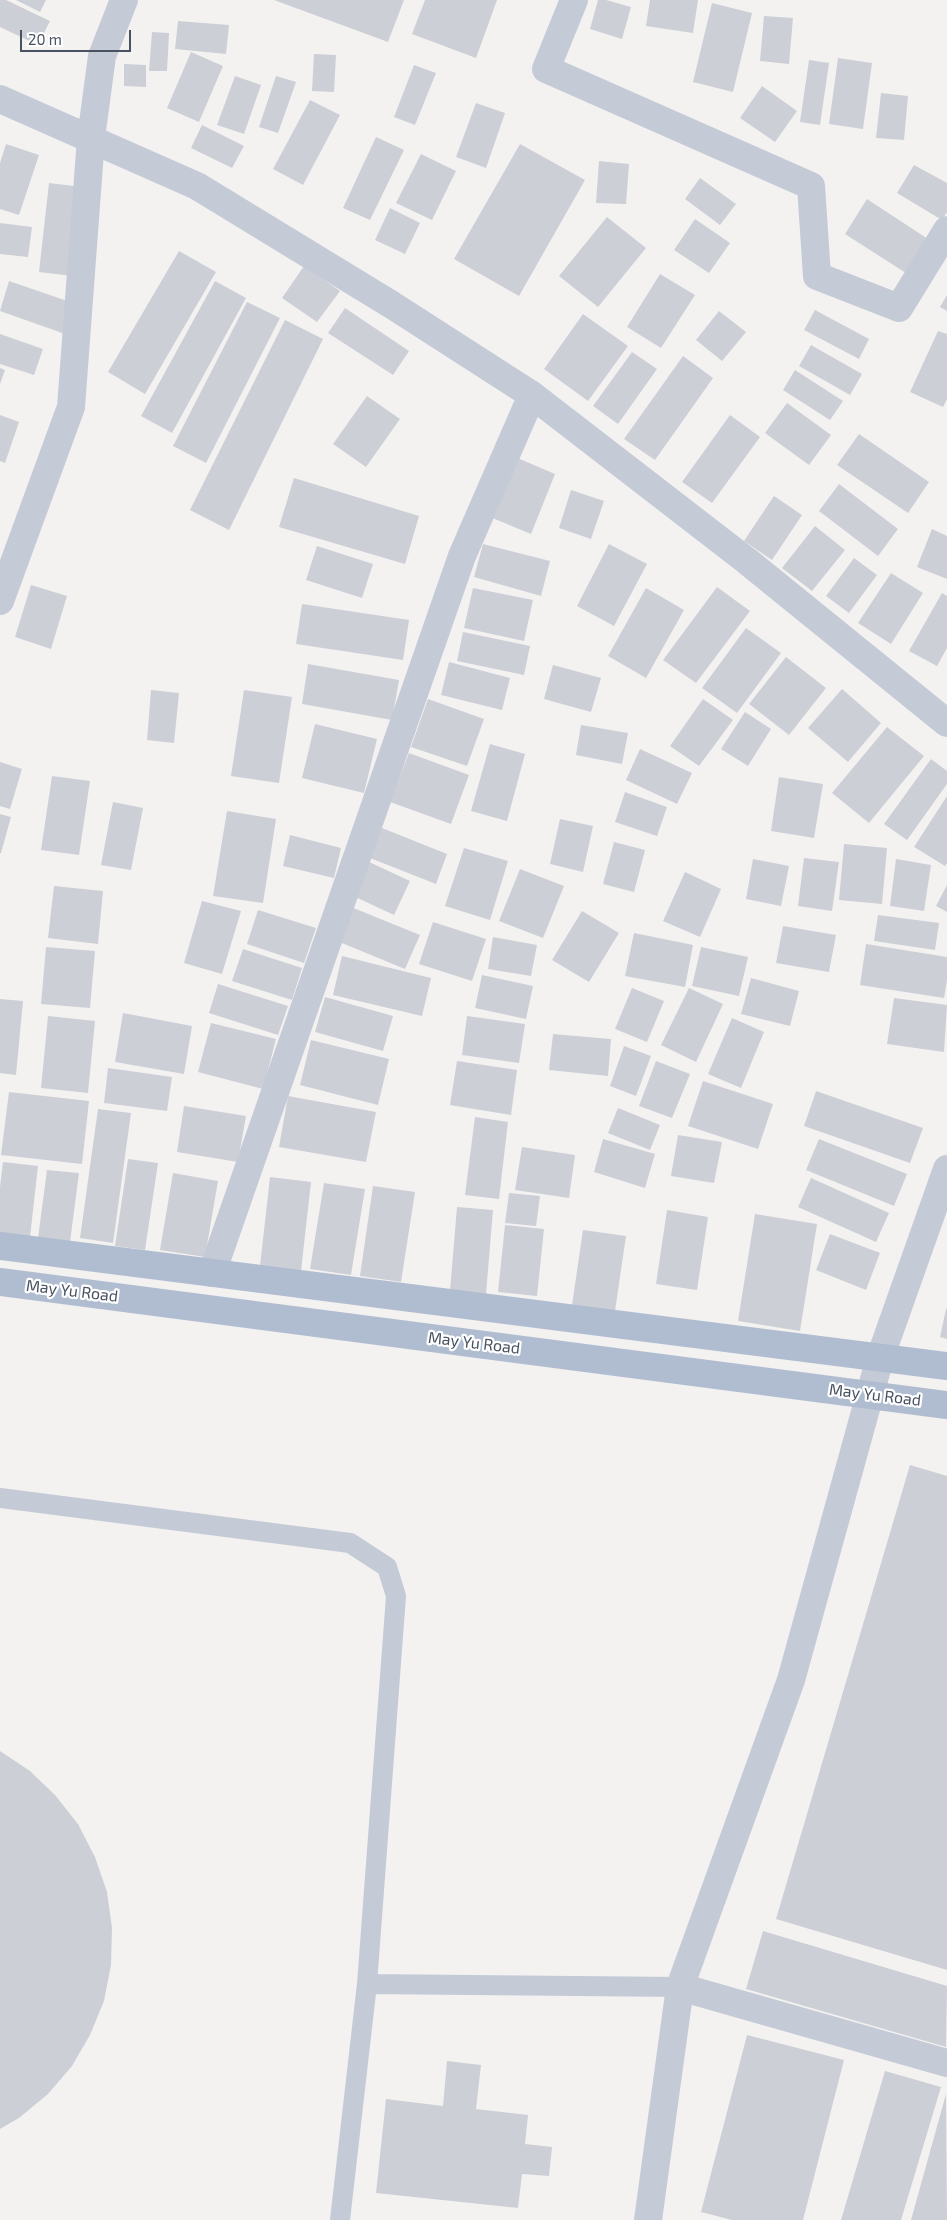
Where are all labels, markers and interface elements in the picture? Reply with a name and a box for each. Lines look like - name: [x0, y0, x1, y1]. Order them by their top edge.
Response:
- scale bar: [22, 20, 134, 52]
- text: 20 m: [28, 30, 62, 48]
- street label: May Yu Road: [25, 1276, 119, 1306]
- street label: May Yu Road: [427, 1328, 521, 1358]
- street label: May Yu Road: [828, 1380, 922, 1410]

